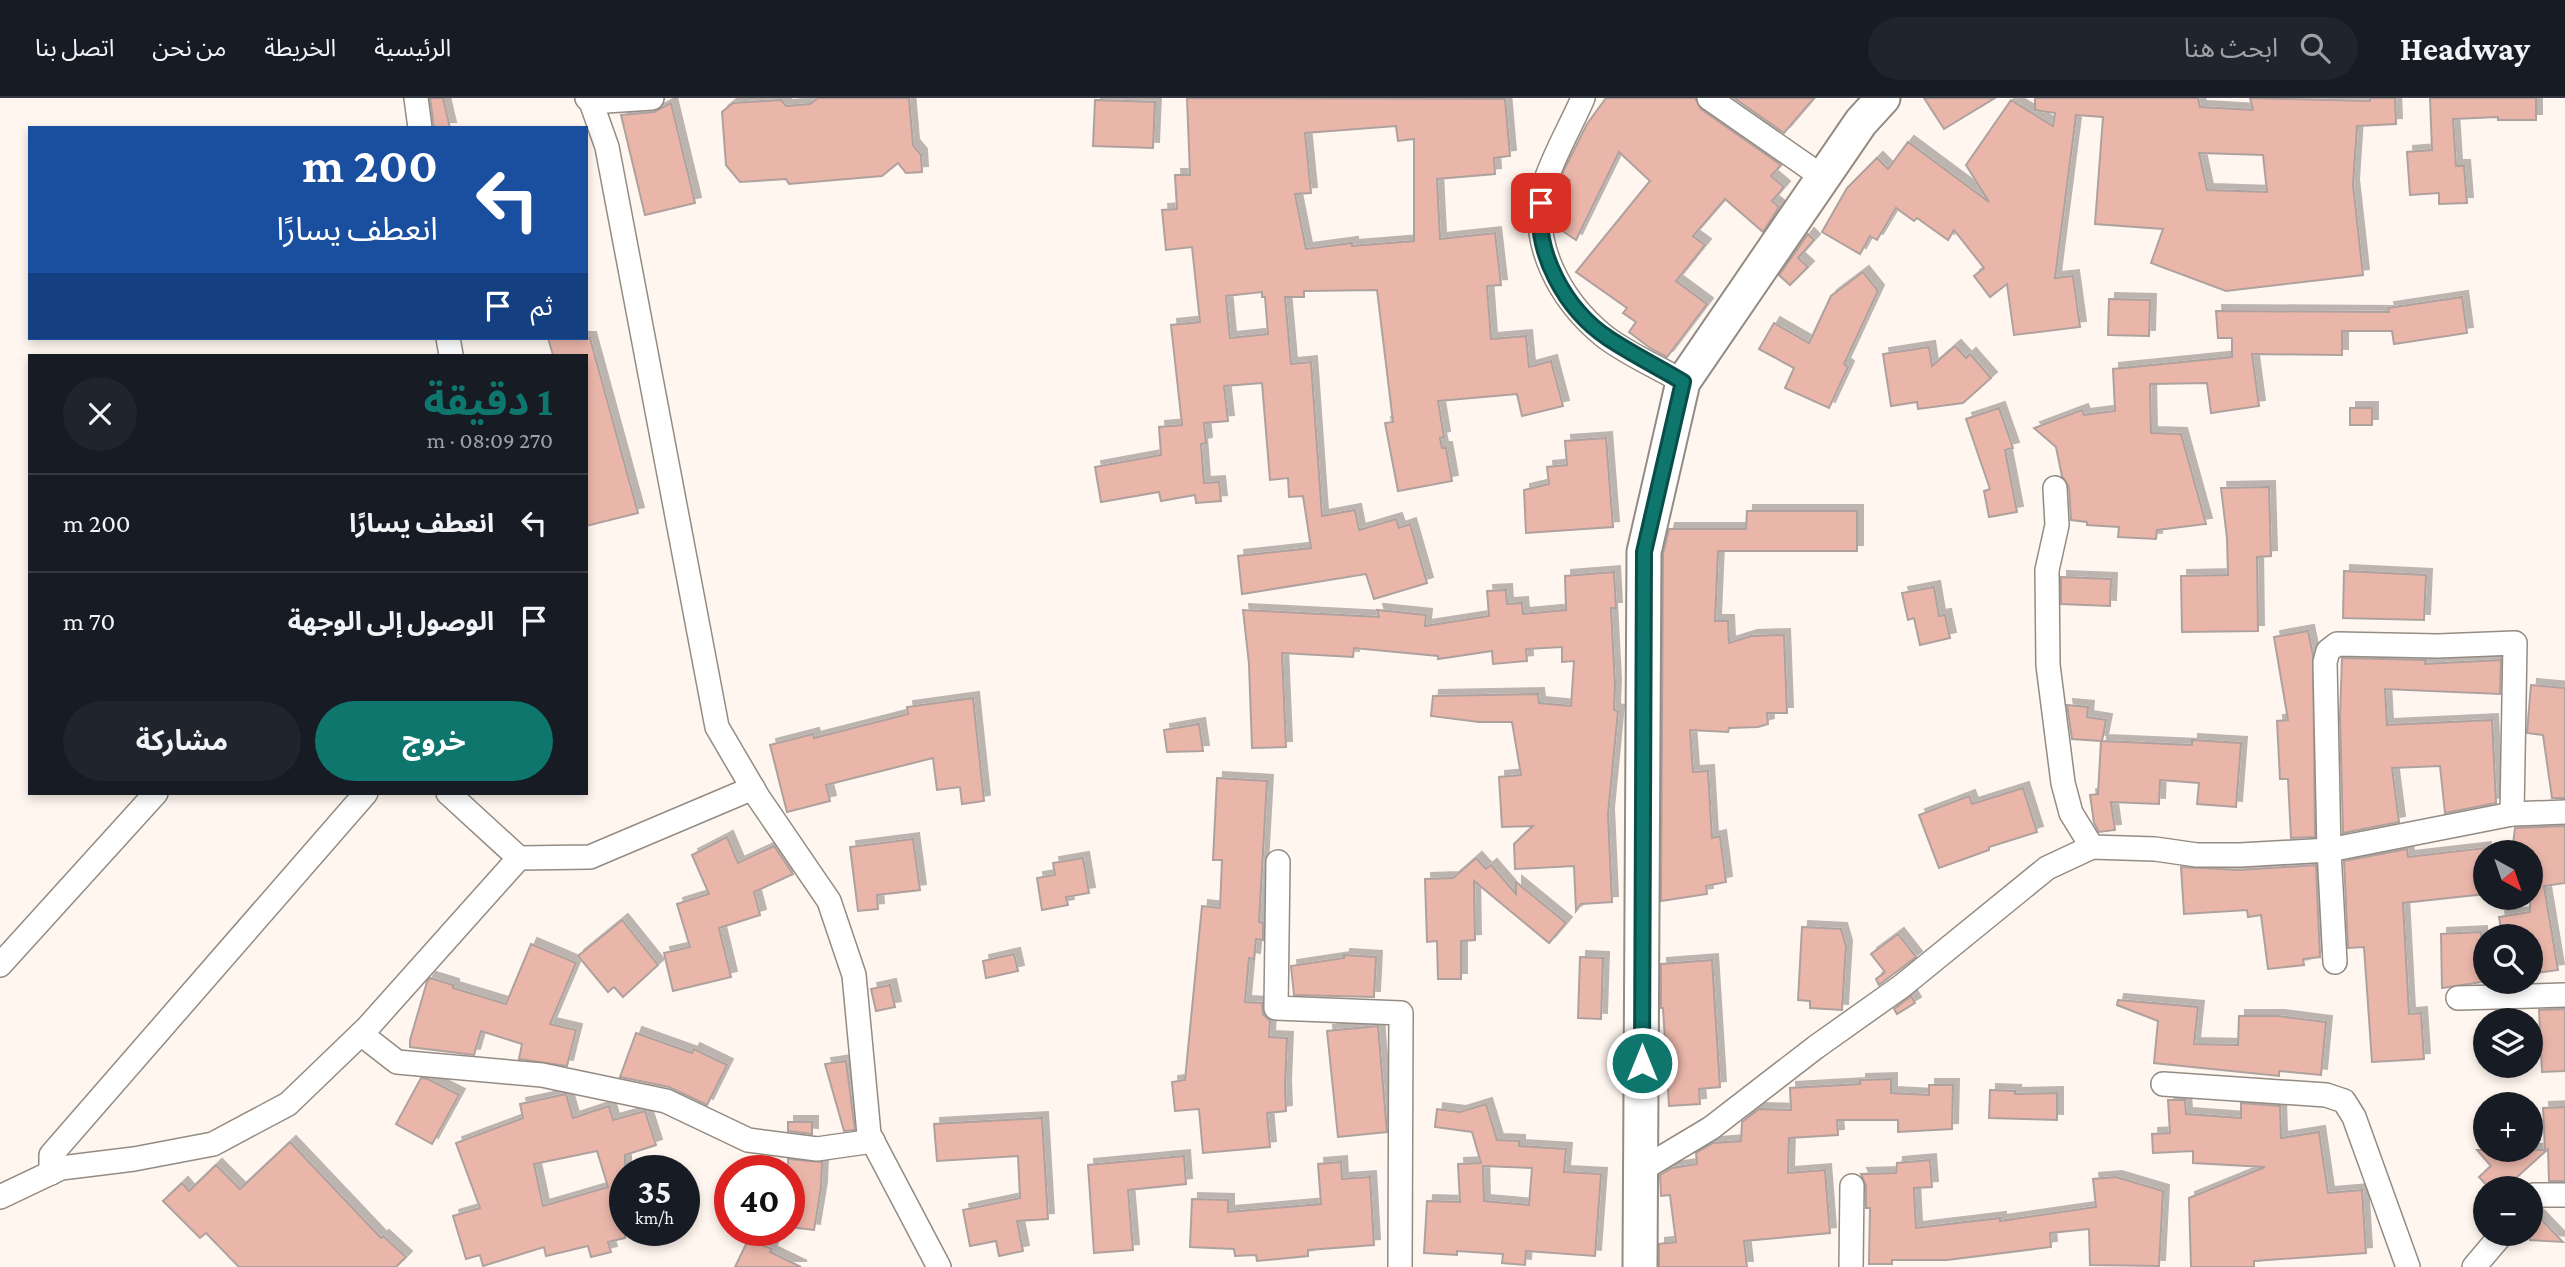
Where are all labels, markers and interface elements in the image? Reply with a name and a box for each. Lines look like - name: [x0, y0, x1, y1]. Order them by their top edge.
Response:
- search box: [1868, 17, 2358, 80]
- icon: search: [2296, 29, 2334, 67]
- text: Headway: [2400, 30, 2530, 67]
- text: اتصل بنا: [35, 34, 114, 61]
- text: من نحن: [152, 34, 226, 61]
- text: الخريطة: [264, 34, 336, 61]
- text: الرئيسية: [374, 34, 451, 61]
- text: ابحث هنا: [2184, 34, 2278, 63]
- text: 200 m: [303, 138, 438, 193]
- icon: left: [462, 154, 553, 245]
- pin: [1511, 173, 1571, 233]
- icon: arrive: [1522, 184, 1560, 222]
- text: انعطف يسارًا: [277, 211, 438, 247]
- icon: arrive: [479, 287, 517, 325]
- text: ثم: [531, 292, 553, 321]
- button: close: [63, 377, 137, 451]
- text: 1 دقيقة: [424, 377, 553, 424]
- text: 270 m · 08:09: [427, 427, 553, 453]
- icon: left: [515, 504, 553, 542]
- text: 200 m: [63, 509, 131, 538]
- text: انعطف يسارًا: [349, 509, 494, 538]
- icon: arrive: [515, 602, 553, 640]
- text: 70 m: [63, 607, 115, 636]
- text: الوصول إلى الوجهة: [288, 607, 494, 636]
- button: مشاركة: [63, 701, 301, 781]
- button: خروج: [315, 701, 553, 781]
- north arrow: [2473, 840, 2543, 910]
- map controls: [2473, 840, 2543, 1246]
- button: search: [2473, 924, 2543, 994]
- button: layers: [2473, 1008, 2543, 1078]
- position arrow: [1605, 1026, 1679, 1100]
- button: +: [2473, 1092, 2543, 1162]
- speed limit sign: 40: [714, 1155, 805, 1246]
- text: 35: [637, 1172, 672, 1211]
- button: −: [2473, 1176, 2543, 1246]
- text: km/h: [635, 1208, 674, 1228]

